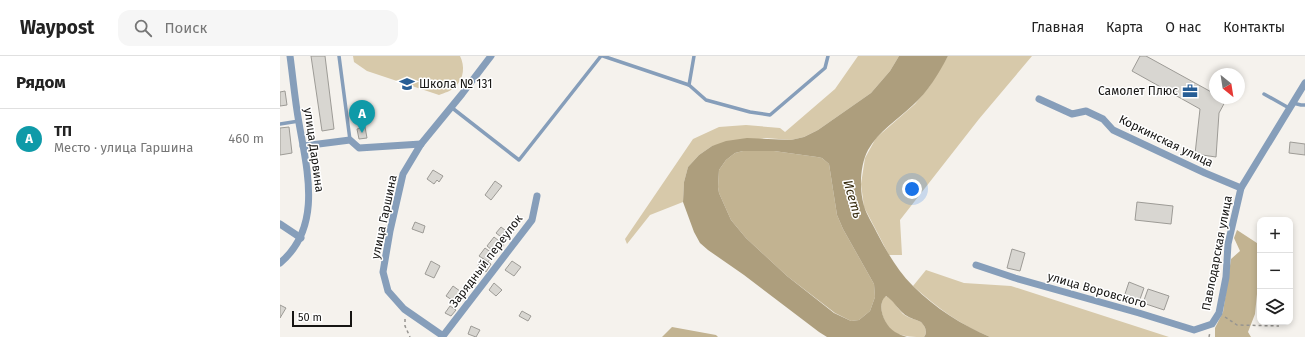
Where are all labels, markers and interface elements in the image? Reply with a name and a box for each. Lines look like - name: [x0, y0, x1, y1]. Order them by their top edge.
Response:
- search box: [118, 10, 398, 46]
- text: Waypost: [20, 16, 94, 39]
- icon: search: [132, 17, 154, 39]
- text: Поиск: [164, 19, 207, 37]
- text: Главная: [1031, 19, 1084, 36]
- text: Карта: [1106, 19, 1143, 36]
- text: О нас: [1165, 19, 1201, 36]
- text: Контакты: [1223, 19, 1285, 36]
- north arrow: [1209, 68, 1245, 104]
- text: Рядом: [16, 72, 66, 93]
- school or university icon: Школа № 131: [398, 75, 416, 93]
- place label: Школа № 131: [419, 77, 492, 91]
- office icon: Самолет Плюс: [1181, 82, 1199, 100]
- place label: Самолет Плюс: [1098, 84, 1178, 98]
- pin: A: [349, 100, 375, 133]
- street label: улица Дарвина: [301, 107, 327, 193]
- street label: Коркинская улица: [1117, 112, 1215, 170]
- text: ТП: [54, 122, 72, 140]
- text: A: [25, 131, 33, 146]
- text: 460 m: [228, 131, 264, 146]
- text: Место · улица Гаршина: [54, 140, 193, 155]
- street label: улица Гаршина: [368, 174, 400, 260]
- water label: Исеть: [840, 178, 866, 220]
- your location: [902, 179, 922, 199]
- street label: Павлодарская улица: [1199, 194, 1235, 312]
- street label: Зарядный переулок: [447, 211, 526, 310]
- map controls: [1257, 217, 1293, 325]
- button: +: [1257, 217, 1293, 253]
- button: −: [1257, 253, 1293, 289]
- street label: улица Воровского: [1046, 269, 1148, 311]
- button: layers: [1257, 289, 1293, 325]
- scale bar: [292, 309, 352, 328]
- text: 50 m: [298, 311, 322, 324]

